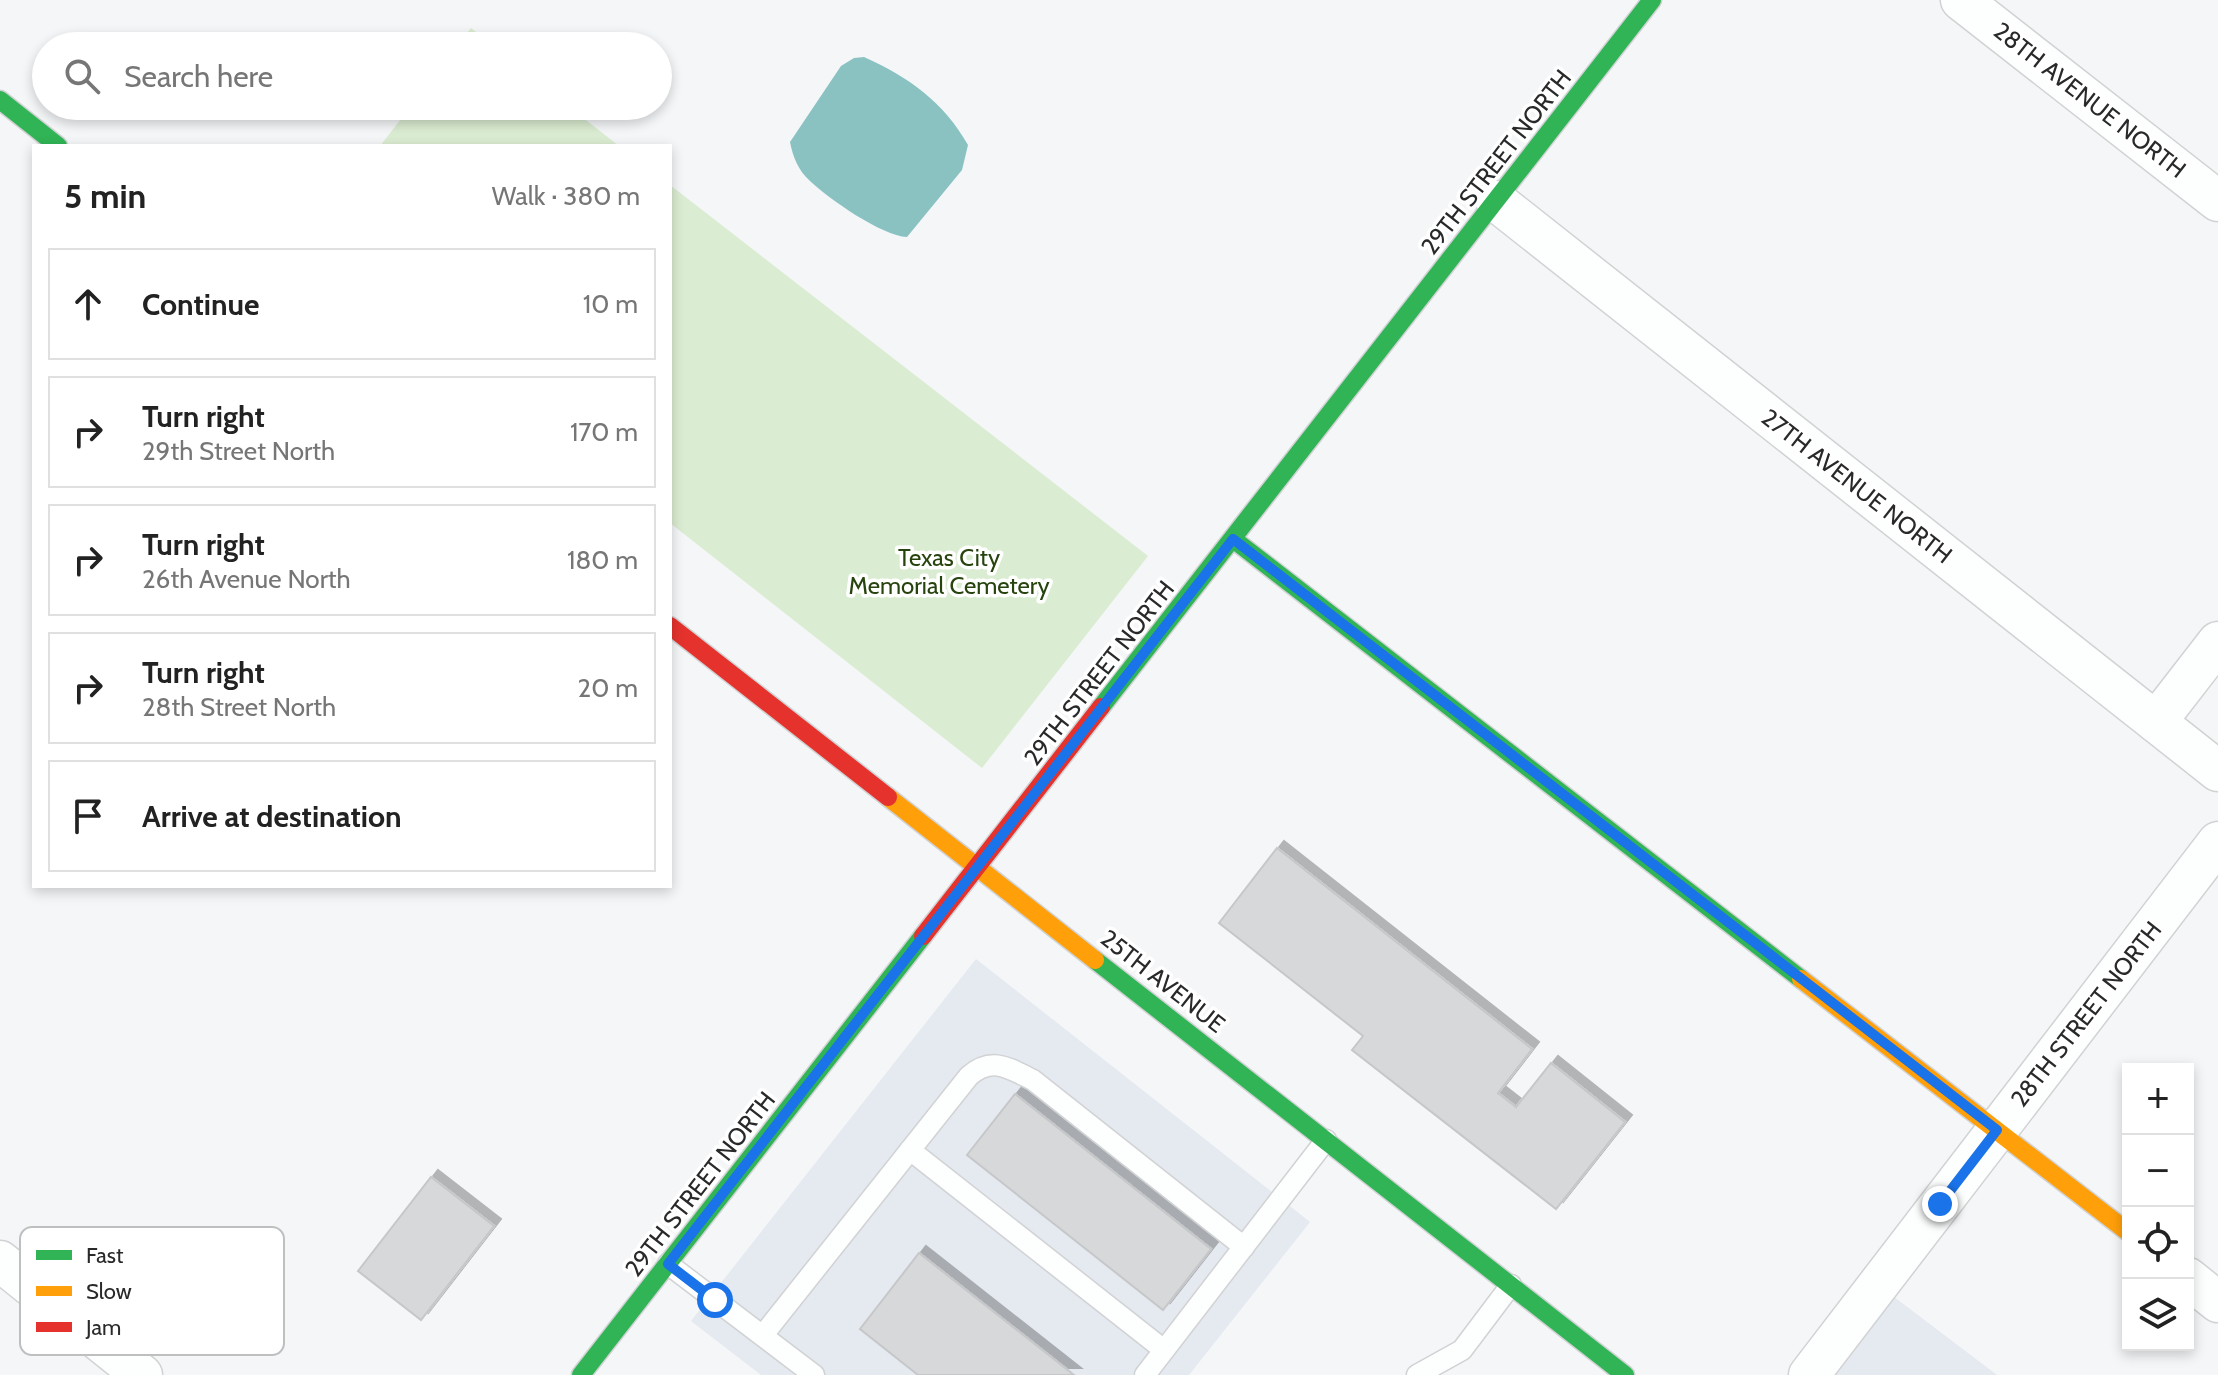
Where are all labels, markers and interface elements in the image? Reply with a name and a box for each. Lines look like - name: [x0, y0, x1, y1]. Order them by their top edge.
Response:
- street label: 28TH AVENUE NORTH: [1988, 16, 2192, 184]
- search box: [32, 32, 672, 120]
- icon: search: [60, 54, 104, 98]
- text: Search here: [124, 58, 273, 95]
- street label: 29TH STREET NORTH: [1415, 64, 1577, 260]
- text: 5 min: [64, 175, 146, 217]
- text: Walk · 380 m: [492, 180, 640, 212]
- icon: ahead: [66, 282, 110, 326]
- text: Continue: [142, 286, 259, 323]
- text: 10 m: [583, 288, 638, 320]
- text: Turn right: [142, 398, 265, 435]
- street label: 27TH AVENUE NORTH: [1756, 403, 1958, 569]
- icon: right: [66, 410, 110, 454]
- text: 170 m: [570, 416, 638, 448]
- text: 29th Street North: [142, 435, 335, 467]
- text: Turn right: [142, 526, 265, 563]
- icon: right: [66, 538, 110, 582]
- park label: Texas City Memorial Cemetery: [848, 543, 1050, 600]
- text: 180 m: [567, 544, 638, 576]
- text: 26th Avenue North: [142, 563, 351, 595]
- street label: 29TH STREET NORTH: [1018, 575, 1180, 771]
- text: Turn right: [142, 654, 265, 691]
- icon: right: [66, 666, 110, 710]
- text: 20 m: [578, 672, 638, 704]
- text: 28th Street North: [142, 691, 336, 723]
- icon: arrive: [66, 794, 110, 838]
- text: Arrive at destination: [142, 798, 402, 835]
- street label: 28TH STREET NORTH: [2005, 915, 2167, 1113]
- street label: 25TH AVENUE: [1095, 923, 1231, 1039]
- map controls: [2122, 1063, 2194, 1351]
- button: +: [2122, 1063, 2194, 1135]
- street label: 29TH STREET NORTH: [619, 1086, 781, 1282]
- button: −: [2122, 1135, 2194, 1207]
- route end: [1922, 1186, 1958, 1222]
- button: locate: [2122, 1207, 2194, 1279]
- legend: [20, 1227, 284, 1355]
- text: Fast: [86, 1242, 124, 1269]
- text: Slow: [86, 1278, 132, 1305]
- button: layers: [2122, 1279, 2194, 1351]
- route start: [697, 1282, 733, 1318]
- text: Jam: [85, 1314, 121, 1341]

